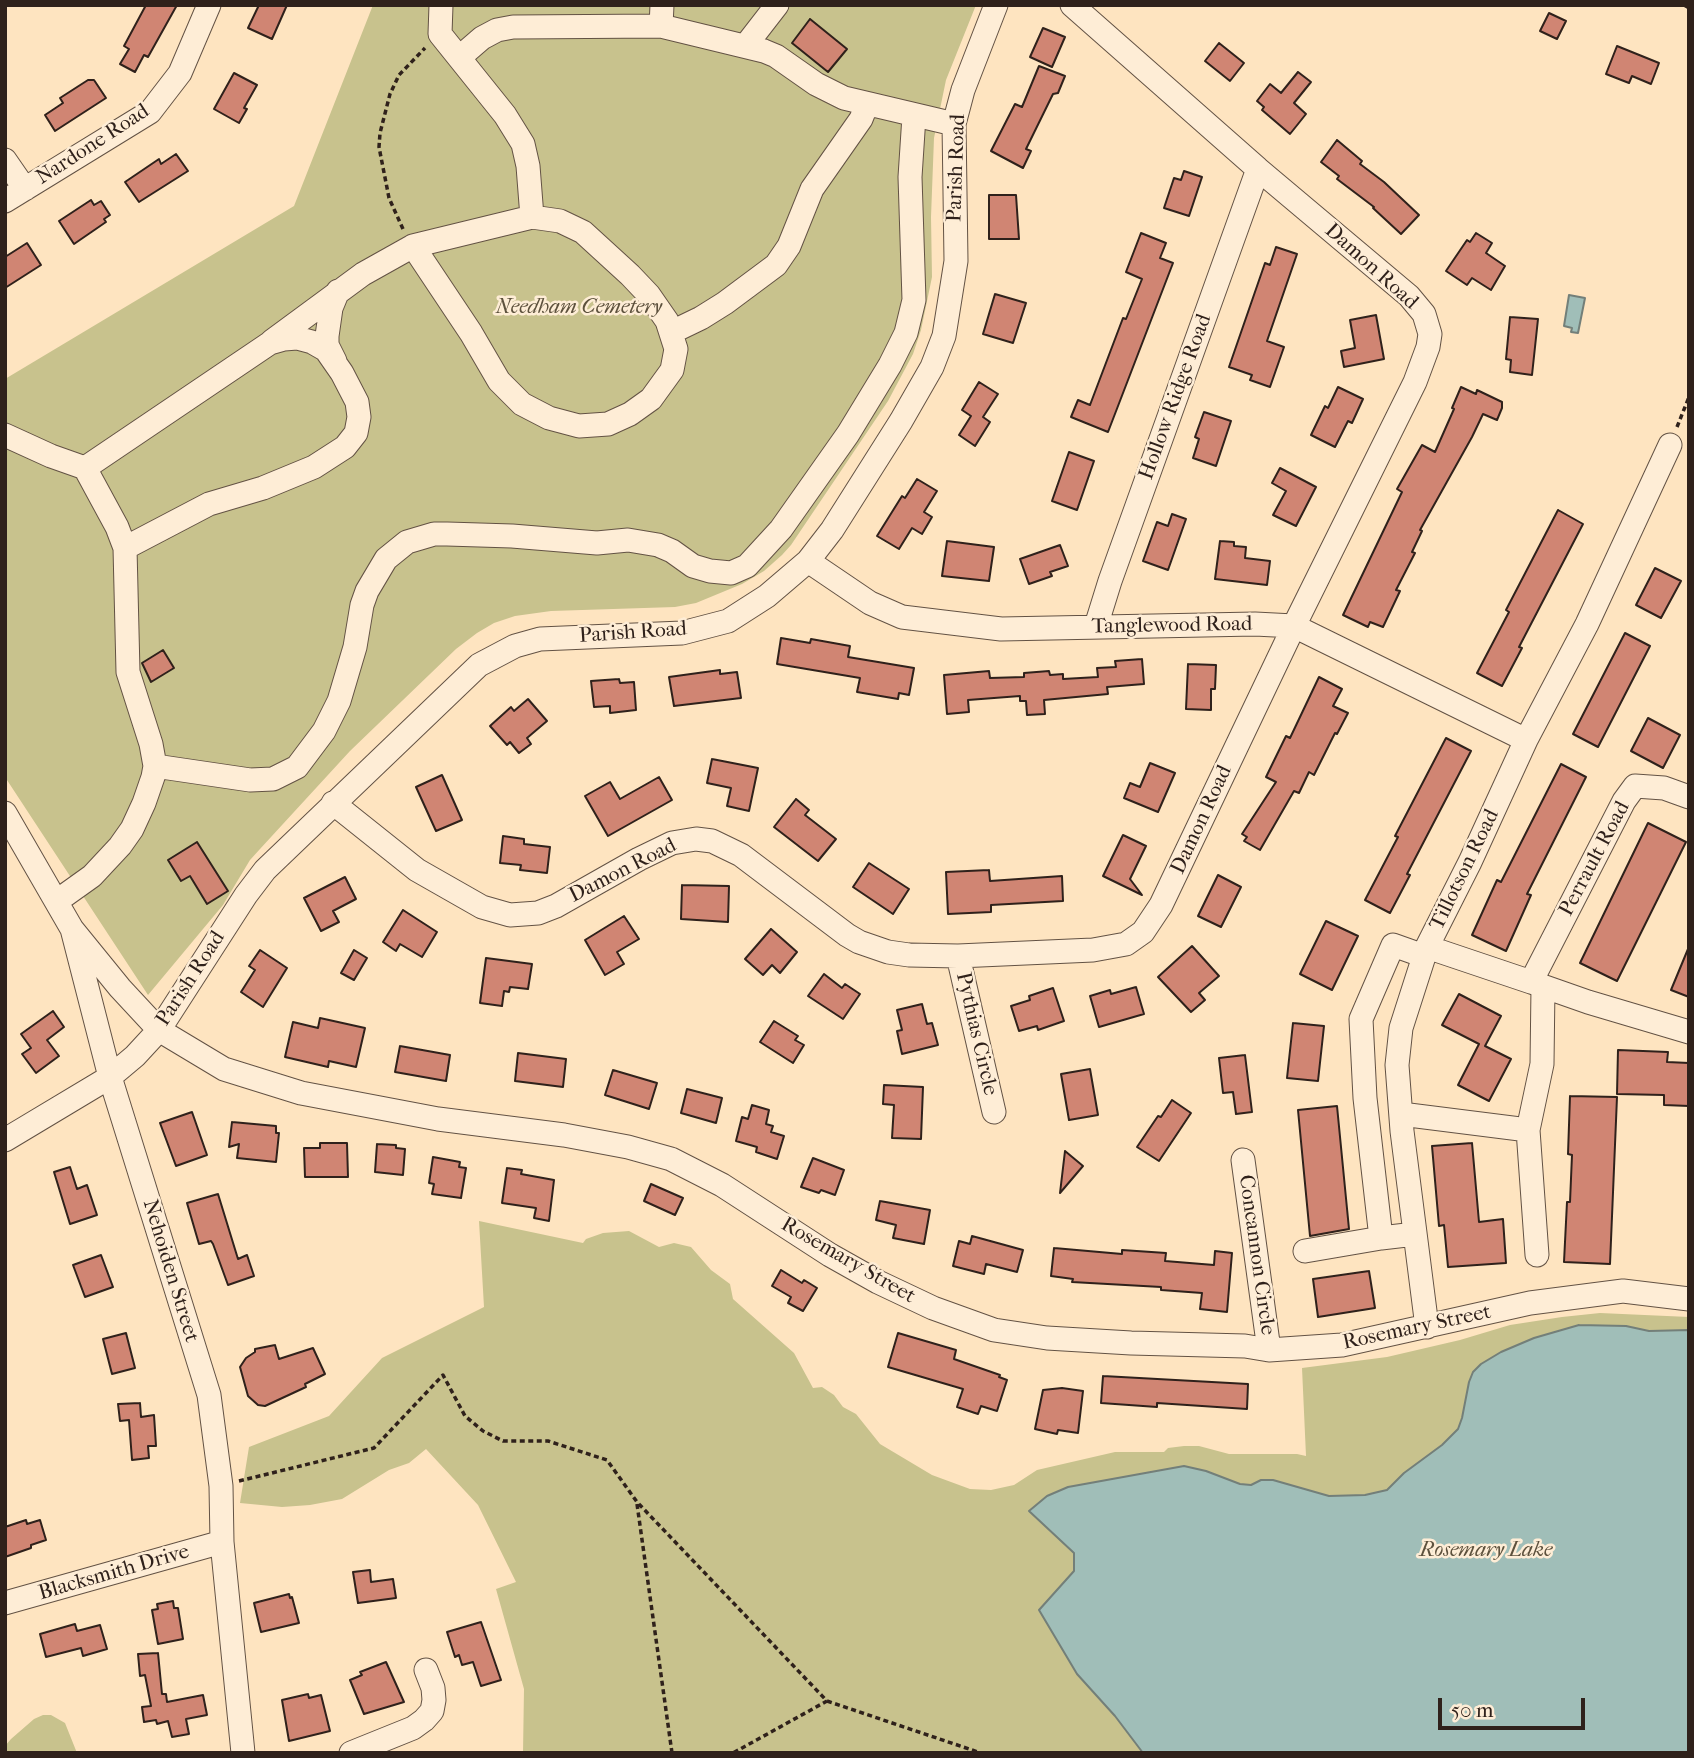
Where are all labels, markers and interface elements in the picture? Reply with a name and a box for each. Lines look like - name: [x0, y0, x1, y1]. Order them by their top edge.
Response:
- street label: Nardone Road: [32, 99, 154, 191]
- street label: Parish Road: [943, 114, 971, 222]
- street label: Damon Road: [1319, 218, 1423, 316]
- park label: Needham Cemetery: [496, 295, 662, 321]
- street label: Hollow Ridge Road: [1134, 311, 1218, 483]
- street label: Tanglewood Road: [1092, 612, 1252, 640]
- street label: Parish Road: [578, 617, 688, 649]
- street label: Damon Road: [1166, 762, 1238, 878]
- street label: Perrault Road: [1554, 797, 1636, 921]
- street label: Tillotson Road: [1425, 806, 1505, 934]
- street label: Damon Road: [565, 833, 681, 909]
- street label: Parish Road: [151, 927, 231, 1031]
- street label: Pythias Circle: [950, 970, 1002, 1098]
- street label: Concannon Circle: [1232, 1173, 1280, 1337]
- street label: Nehoiden Street: [136, 1197, 204, 1345]
- street label: Rosemary Street: [776, 1212, 920, 1310]
- street label: Rosemary Street: [1341, 1300, 1493, 1356]
- park label: Rosemary Lake: [1419, 1538, 1553, 1564]
- street label: Blacksmith Drive: [36, 1539, 192, 1607]
- scale bar: [1442, 1684, 1589, 1728]
- text: 50 m: [1451, 1698, 1494, 1722]

